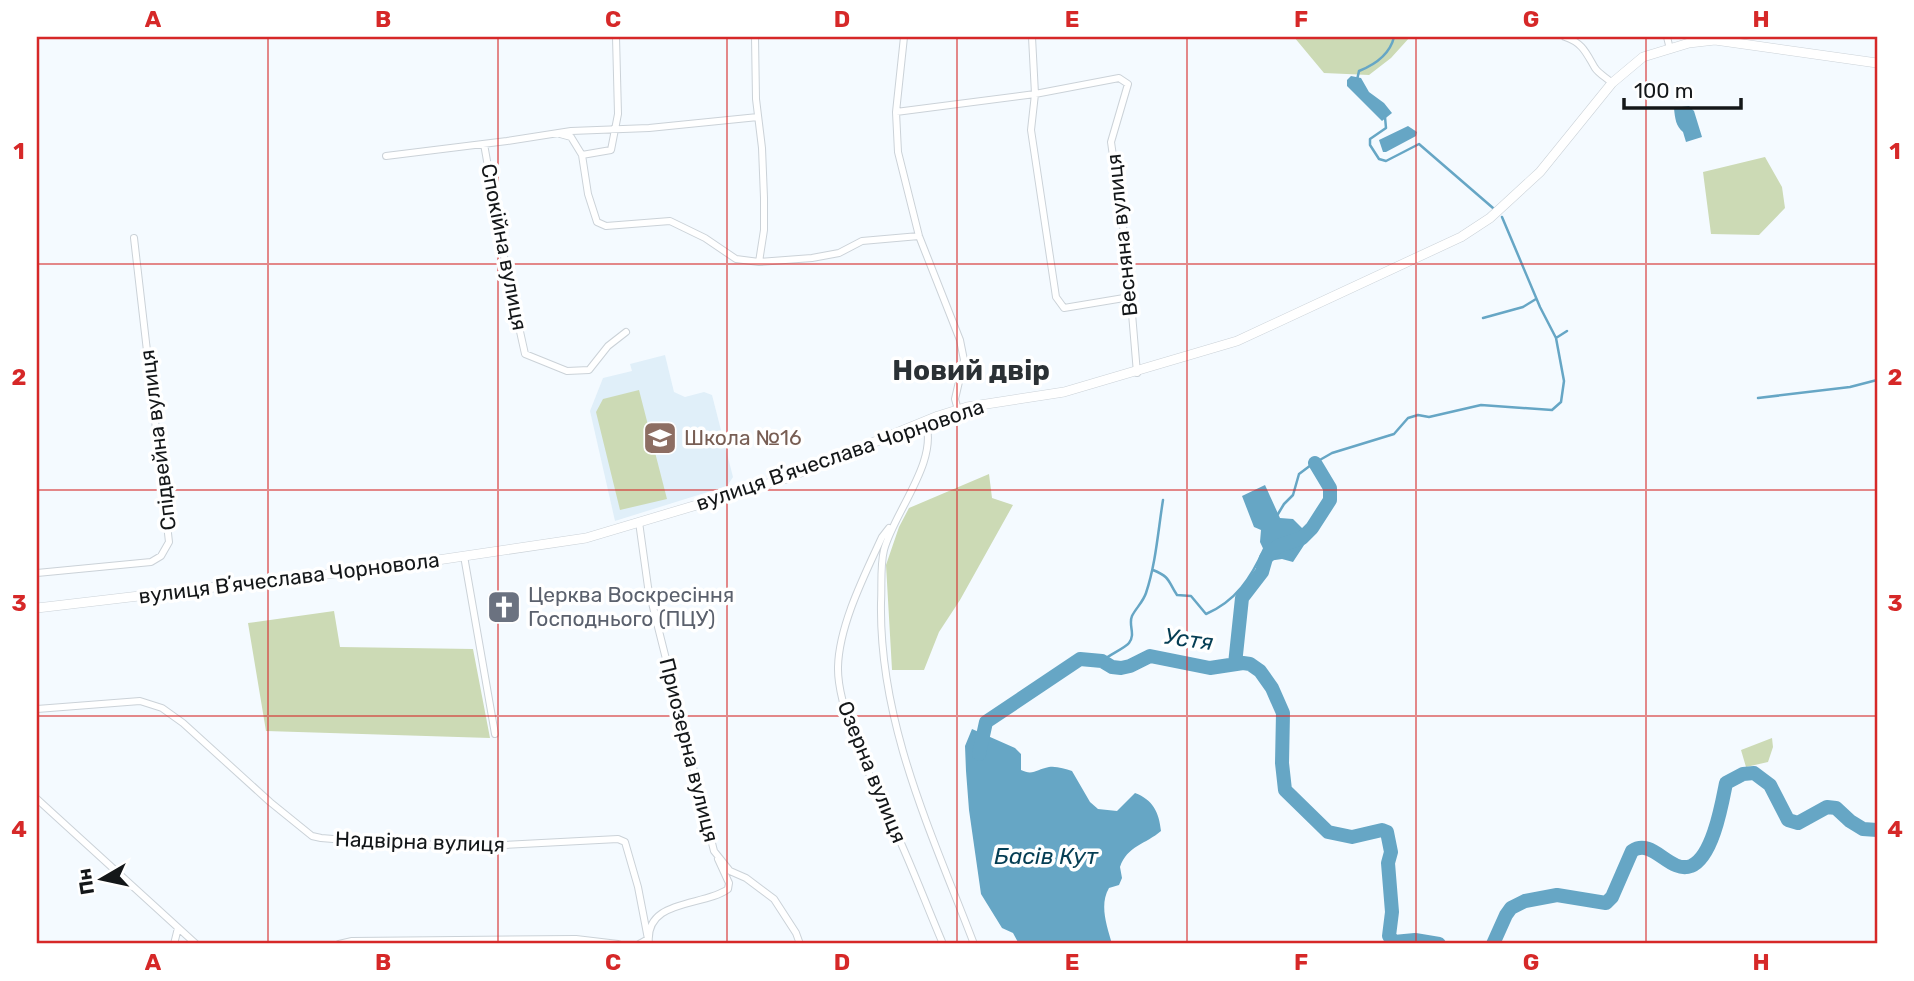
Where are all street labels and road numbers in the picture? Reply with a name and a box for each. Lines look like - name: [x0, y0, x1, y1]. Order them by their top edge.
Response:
- street label: Весняна вулиця: [1101, 153, 1142, 318]
- street label: Спокійна вулиця: [476, 161, 533, 332]
- street label: Спідвейна вулиця: [134, 348, 181, 532]
- street label: вулиця Вʼячеслава Чорновола: [693, 393, 987, 516]
- street label: вулиця Вʼячеслава Чорновола: [137, 547, 441, 608]
- street label: Приозерна вулиця: [655, 655, 724, 845]
- street label: Озерна вулиця: [833, 697, 912, 846]
- street label: Надвірна вулиця: [335, 826, 505, 857]

